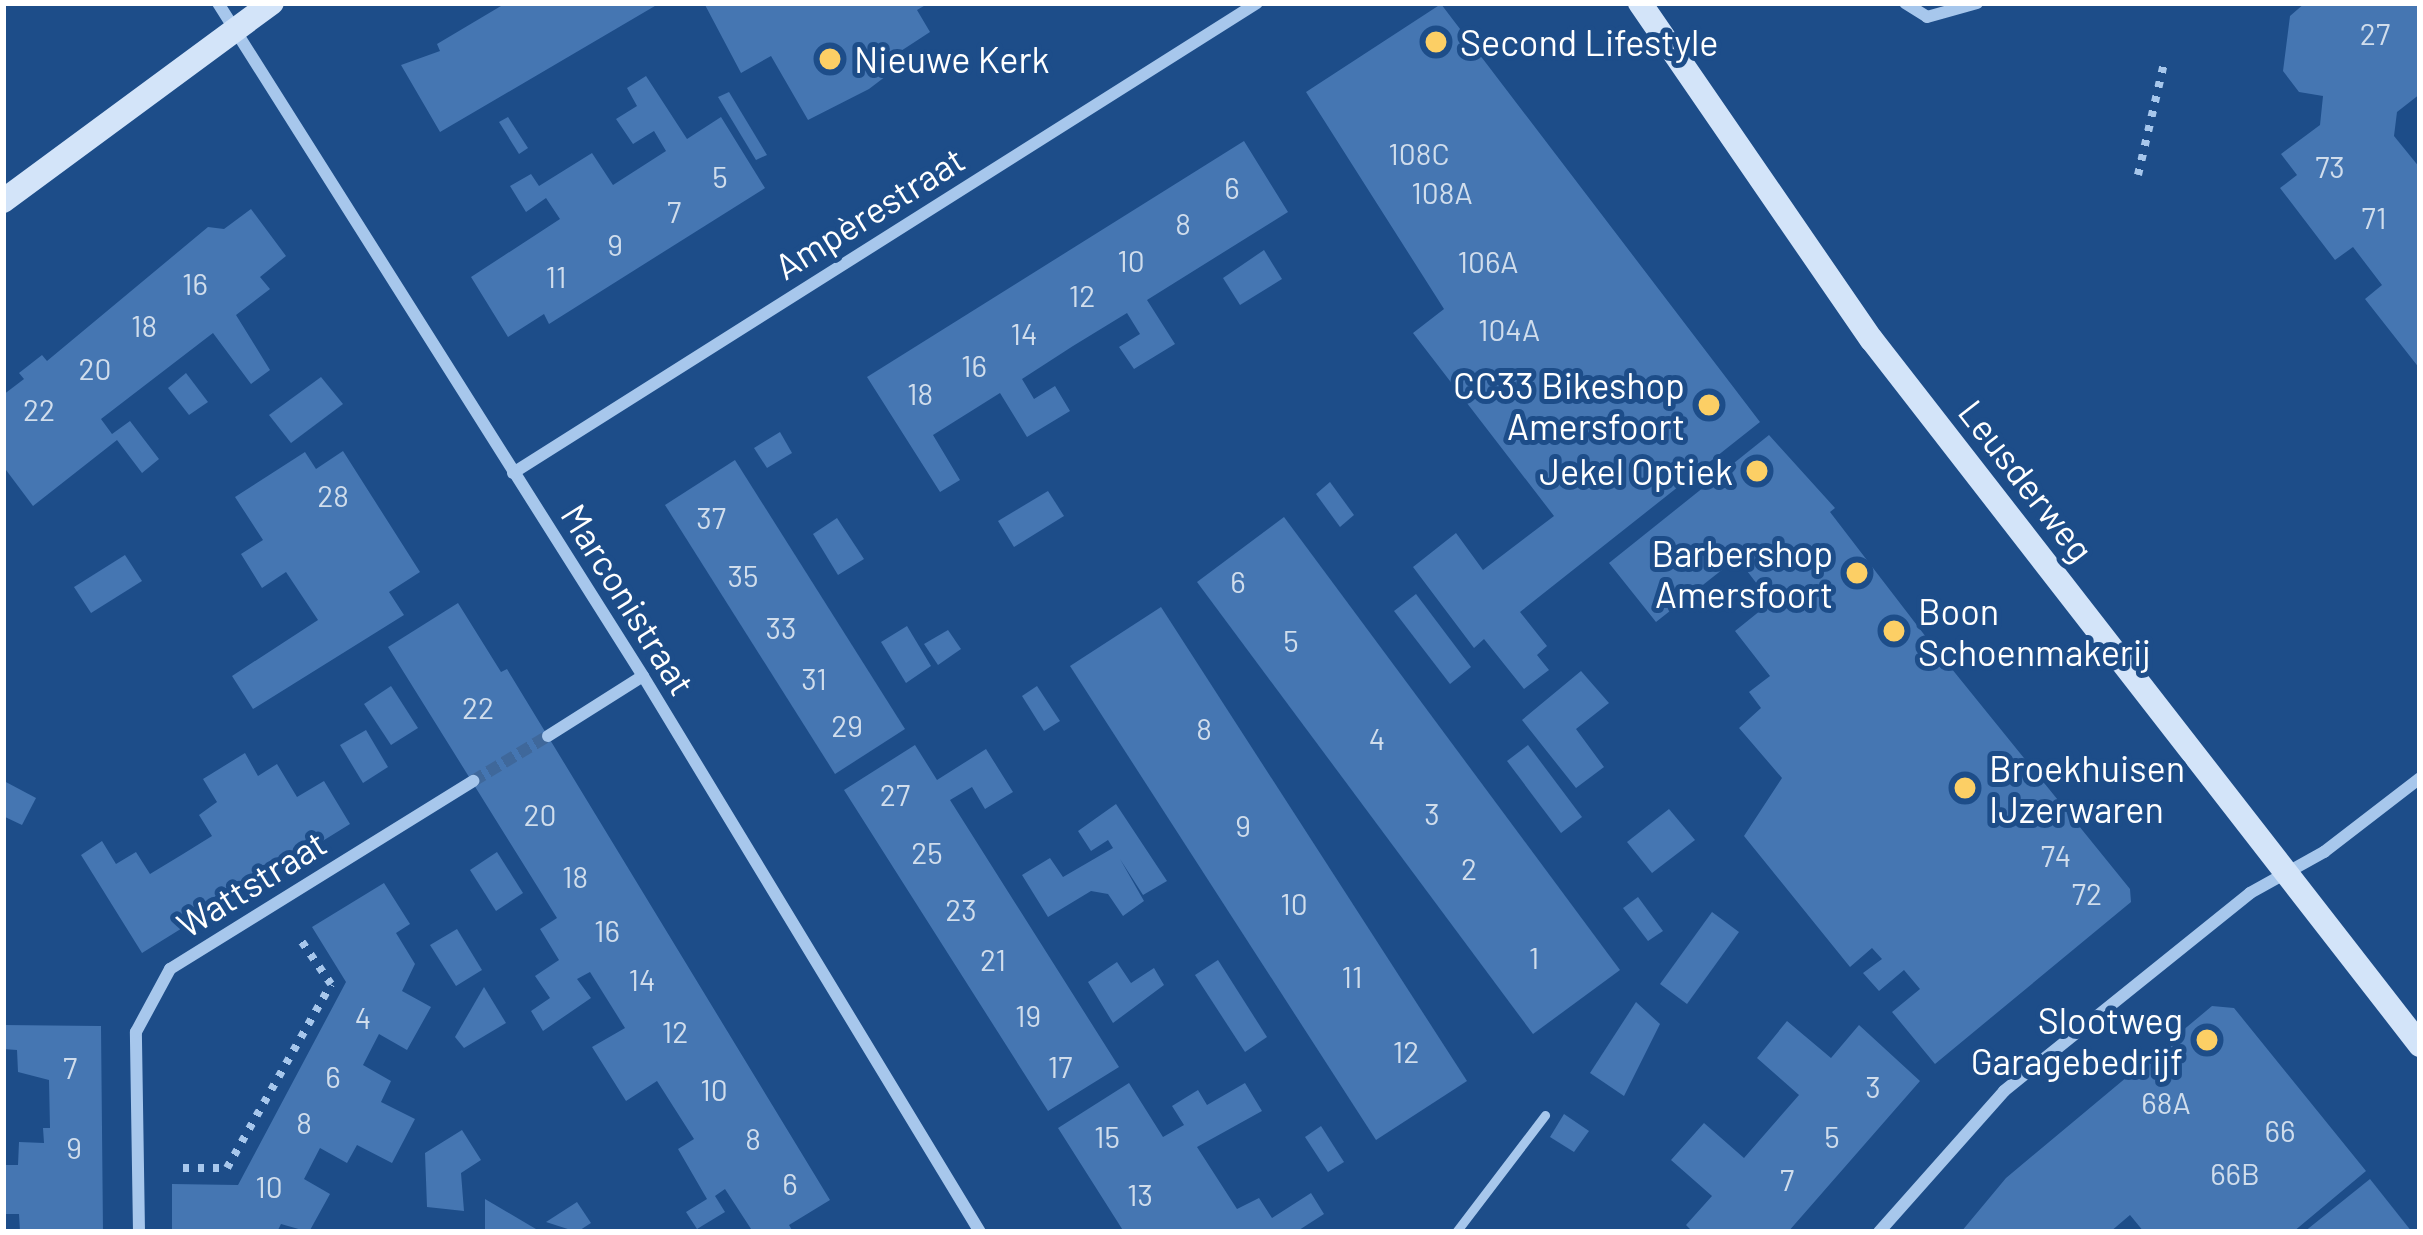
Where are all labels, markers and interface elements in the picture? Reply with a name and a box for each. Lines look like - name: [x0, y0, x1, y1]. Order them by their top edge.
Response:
- house number: 27: [2360, 15, 2390, 51]
- place label: Second Lifestyle: [1460, 20, 1719, 64]
- marker: Second Lifestyle: [1423, 29, 1449, 55]
- place label: Nieuwe Kerk: [854, 37, 1050, 81]
- marker: Nieuwe Kerk: [817, 46, 843, 72]
- house number: 108C: [1388, 135, 1450, 171]
- street label: Ampèrestraat: [766, 137, 972, 287]
- house number: 73: [2315, 148, 2345, 184]
- house number: 5: [712, 158, 728, 194]
- house number: 6: [1224, 169, 1240, 205]
- house number: 108A: [1411, 174, 1473, 210]
- house number: 7: [667, 193, 681, 229]
- house number: 71: [2362, 199, 2386, 235]
- house number: 8: [1175, 205, 1191, 241]
- house number: 9: [607, 226, 623, 262]
- house number: 10: [1117, 242, 1145, 278]
- house number: 106A: [1457, 243, 1519, 279]
- house number: 11: [545, 258, 567, 294]
- house number: 16: [182, 265, 208, 301]
- house number: 12: [1069, 277, 1095, 313]
- house number: 18: [131, 307, 157, 343]
- house number: 104A: [1478, 311, 1540, 347]
- house number: 14: [1010, 315, 1038, 351]
- house number: 16: [961, 347, 987, 383]
- house number: 20: [78, 350, 112, 386]
- place label: CC33 Bikeshop Amersfoort: [1453, 362, 1685, 447]
- house number: 18: [907, 375, 933, 411]
- house number: 22: [23, 391, 55, 427]
- street label: Leusderweg: [1951, 391, 2103, 569]
- marker: CC33 Bikeshop Amersfoort: [1696, 392, 1722, 418]
- place label: Jekel Optiek: [1539, 449, 1733, 493]
- marker: Jekel Optiek: [1744, 458, 1770, 484]
- house number: 28: [317, 477, 349, 513]
- street label: Marconistraat: [553, 496, 705, 702]
- house number: 37: [696, 499, 726, 535]
- place label: Barbershop Amersfoort: [1652, 530, 1833, 615]
- house number: 35: [728, 557, 758, 593]
- marker: Barbershop Amersfoort: [1844, 560, 1870, 586]
- house number: 6: [1230, 563, 1246, 599]
- place label: Boon Schoenmakerij: [1918, 588, 2151, 673]
- house number: 33: [766, 609, 796, 645]
- marker: Boon Schoenmakerij: [1881, 618, 1907, 644]
- house number: 5: [1283, 622, 1299, 658]
- house number: 31: [801, 660, 827, 696]
- house number: 22: [462, 689, 494, 725]
- house number: 29: [831, 707, 863, 743]
- house number: 8: [1196, 710, 1212, 746]
- house number: 4: [1369, 720, 1385, 756]
- place label: Broekhuisen IJzerwaren: [1989, 745, 2185, 830]
- marker: Broekhuisen IJzerwaren: [1952, 775, 1978, 801]
- house number: 27: [880, 776, 910, 812]
- house number: 3: [1424, 795, 1440, 831]
- house number: 20: [523, 796, 557, 832]
- house number: 9: [1235, 807, 1251, 843]
- street label: Wattstraat: [169, 820, 333, 946]
- house number: 25: [911, 834, 943, 870]
- house number: 74: [2041, 837, 2071, 873]
- house number: 2: [1461, 850, 1477, 886]
- house number: 18: [562, 858, 588, 894]
- house number: 72: [2072, 875, 2102, 911]
- house number: 10: [1280, 885, 1308, 921]
- house number: 23: [945, 891, 977, 927]
- house number: 16: [594, 912, 620, 948]
- house number: 1: [1529, 939, 1539, 975]
- house number: 21: [980, 941, 1006, 977]
- house number: 11: [1341, 958, 1363, 994]
- house number: 14: [628, 961, 656, 997]
- house number: 19: [1015, 997, 1041, 1033]
- place label: Slootweg Garagebedrijf: [1971, 997, 2183, 1082]
- house number: 4: [355, 999, 371, 1035]
- house number: 12: [662, 1013, 688, 1049]
- marker: Slootweg Garagebedrijf: [2194, 1027, 2220, 1053]
- house number: 12: [1393, 1033, 1419, 1069]
- house number: 17: [1048, 1048, 1072, 1084]
- house number: 7: [63, 1049, 77, 1085]
- house number: 6: [325, 1058, 341, 1094]
- house number: 3: [1865, 1068, 1881, 1104]
- house number: 10: [700, 1071, 728, 1107]
- house number: 68A: [2141, 1084, 2191, 1120]
- house number: 8: [296, 1104, 312, 1140]
- house number: 66: [2265, 1112, 2295, 1148]
- house number: 15: [1094, 1118, 1120, 1154]
- house number: 5: [1824, 1118, 1840, 1154]
- house number: 8: [745, 1120, 761, 1156]
- house number: 9: [66, 1129, 82, 1165]
- house number: 66B: [2210, 1155, 2260, 1191]
- house number: 7: [1780, 1161, 1794, 1197]
- house number: 6: [782, 1165, 798, 1201]
- house number: 10: [255, 1168, 283, 1204]
- house number: 13: [1127, 1176, 1153, 1212]

